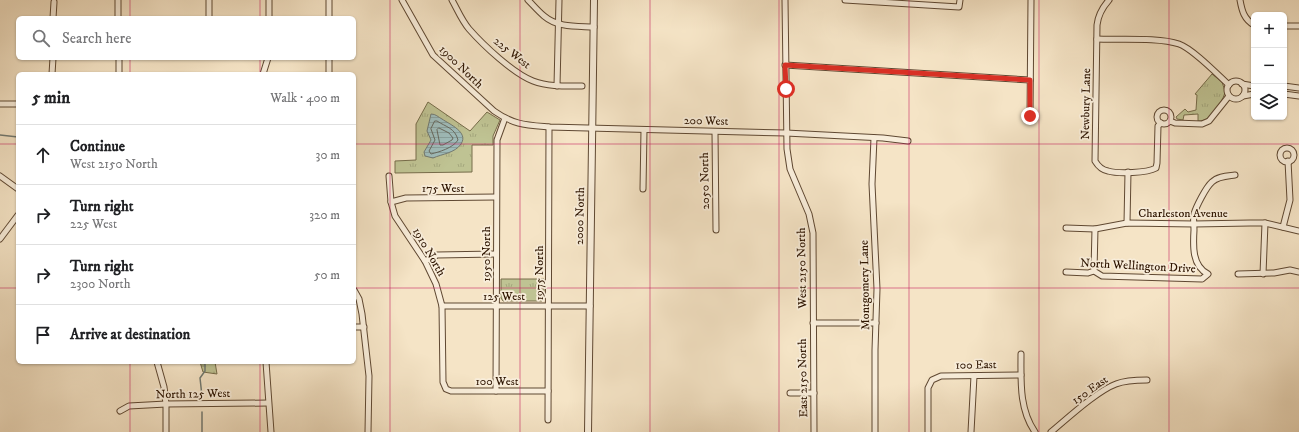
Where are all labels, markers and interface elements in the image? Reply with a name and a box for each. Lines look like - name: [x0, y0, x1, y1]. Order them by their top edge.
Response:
- map controls: [1251, 12, 1287, 120]
- button: +: [1251, 12, 1287, 48]
- search box: [16, 16, 356, 60]
- icon: search: [30, 27, 52, 49]
- text: Search here: [62, 29, 131, 48]
- street label: 225 West: [490, 34, 534, 72]
- street label: 1900 North: [436, 42, 487, 92]
- button: −: [1251, 48, 1287, 84]
- street label: Newbury Lane: [1078, 68, 1094, 140]
- route start: [777, 80, 795, 98]
- button: layers: [1251, 84, 1287, 120]
- text: 5 min: [32, 87, 70, 109]
- text: Walk · 400 m: [270, 90, 340, 106]
- route end: [1021, 107, 1039, 125]
- street label: 200 West: [684, 113, 729, 129]
- text: Continue: [70, 137, 125, 156]
- icon: ahead: [32, 144, 54, 166]
- text: 30 m: [316, 147, 340, 163]
- street label: 2050 North: [697, 152, 713, 210]
- text: West 2150 North: [70, 156, 158, 172]
- street label: 175 West: [422, 181, 464, 196]
- street label: 2000 North: [572, 186, 588, 245]
- text: Turn right: [70, 197, 133, 216]
- icon: right: [32, 204, 54, 226]
- street label: Charleston Avenue: [1138, 206, 1228, 221]
- text: 320 m: [309, 207, 340, 223]
- text: 225 West: [70, 216, 117, 232]
- street label: 1910 North: [409, 225, 449, 280]
- street label: 1950 North: [479, 226, 494, 282]
- street label: West 2150 North: [794, 227, 810, 310]
- street label: Montgomery Lane: [857, 240, 873, 330]
- street label: 1975 North: [532, 245, 547, 301]
- street label: North Wellington Drive: [1080, 255, 1196, 277]
- text: Turn right: [70, 257, 133, 276]
- icon: right: [32, 264, 54, 286]
- text: 50 m: [314, 267, 340, 283]
- text: 2300 North: [70, 276, 131, 292]
- street label: 125 West: [483, 289, 525, 304]
- icon: arrive: [32, 324, 54, 346]
- text: Arrive at destination: [70, 325, 190, 344]
- street label: East 2150 North: [795, 338, 811, 418]
- street label: 100 East: [955, 357, 997, 373]
- street label: 150 East: [1069, 372, 1111, 408]
- street label: 100 West: [475, 374, 519, 389]
- street label: North 125 West: [156, 386, 231, 402]

